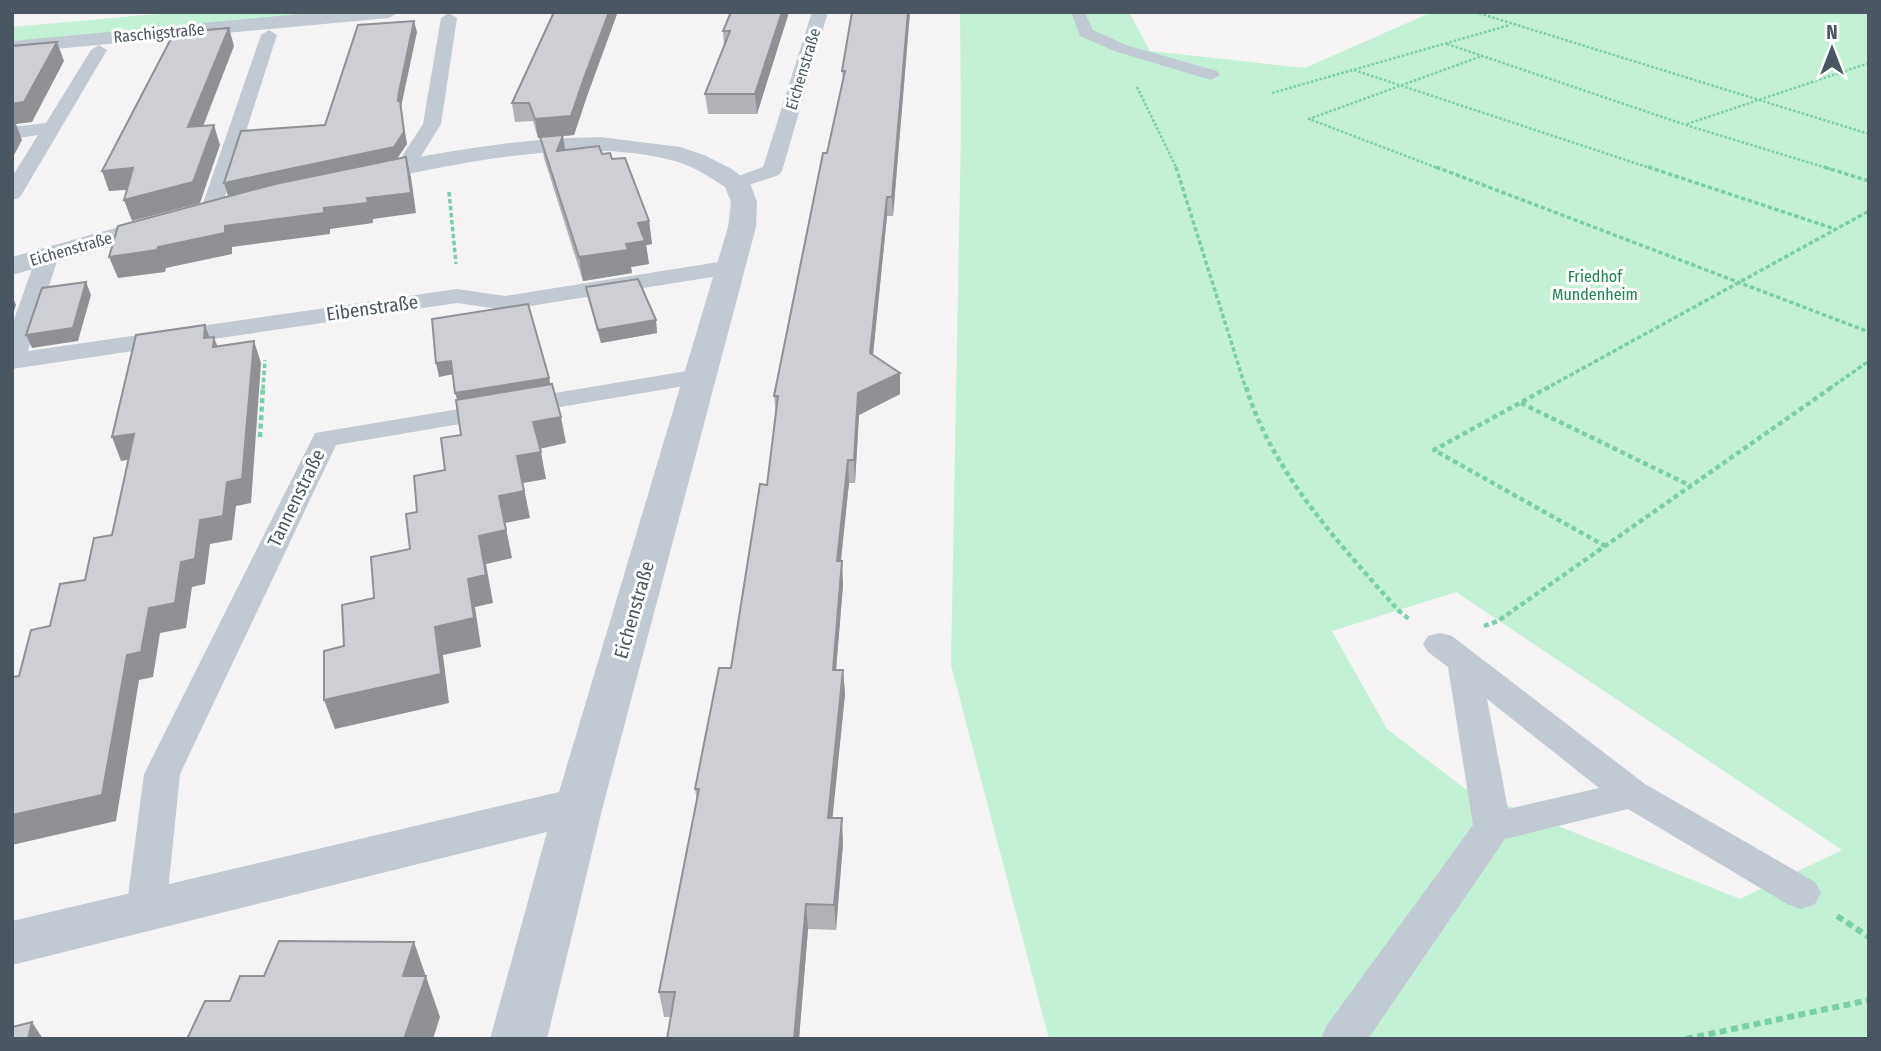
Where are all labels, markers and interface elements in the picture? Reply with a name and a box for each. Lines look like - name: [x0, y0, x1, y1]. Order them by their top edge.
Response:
- north arrow: [1797, 14, 1867, 84]
- street label: Raschigstraße: [113, 20, 205, 46]
- text: N: [1826, 21, 1838, 44]
- street label: Eichenstraße: [782, 26, 824, 112]
- street label: Eichenstraße: [28, 228, 114, 270]
- park label: Friedhof Mundenheim: [1552, 267, 1638, 304]
- street label: Eibenstraße: [325, 290, 419, 326]
- street label: Tannenstraße: [262, 445, 330, 551]
- street label: Eichenstraße: [609, 559, 659, 661]

